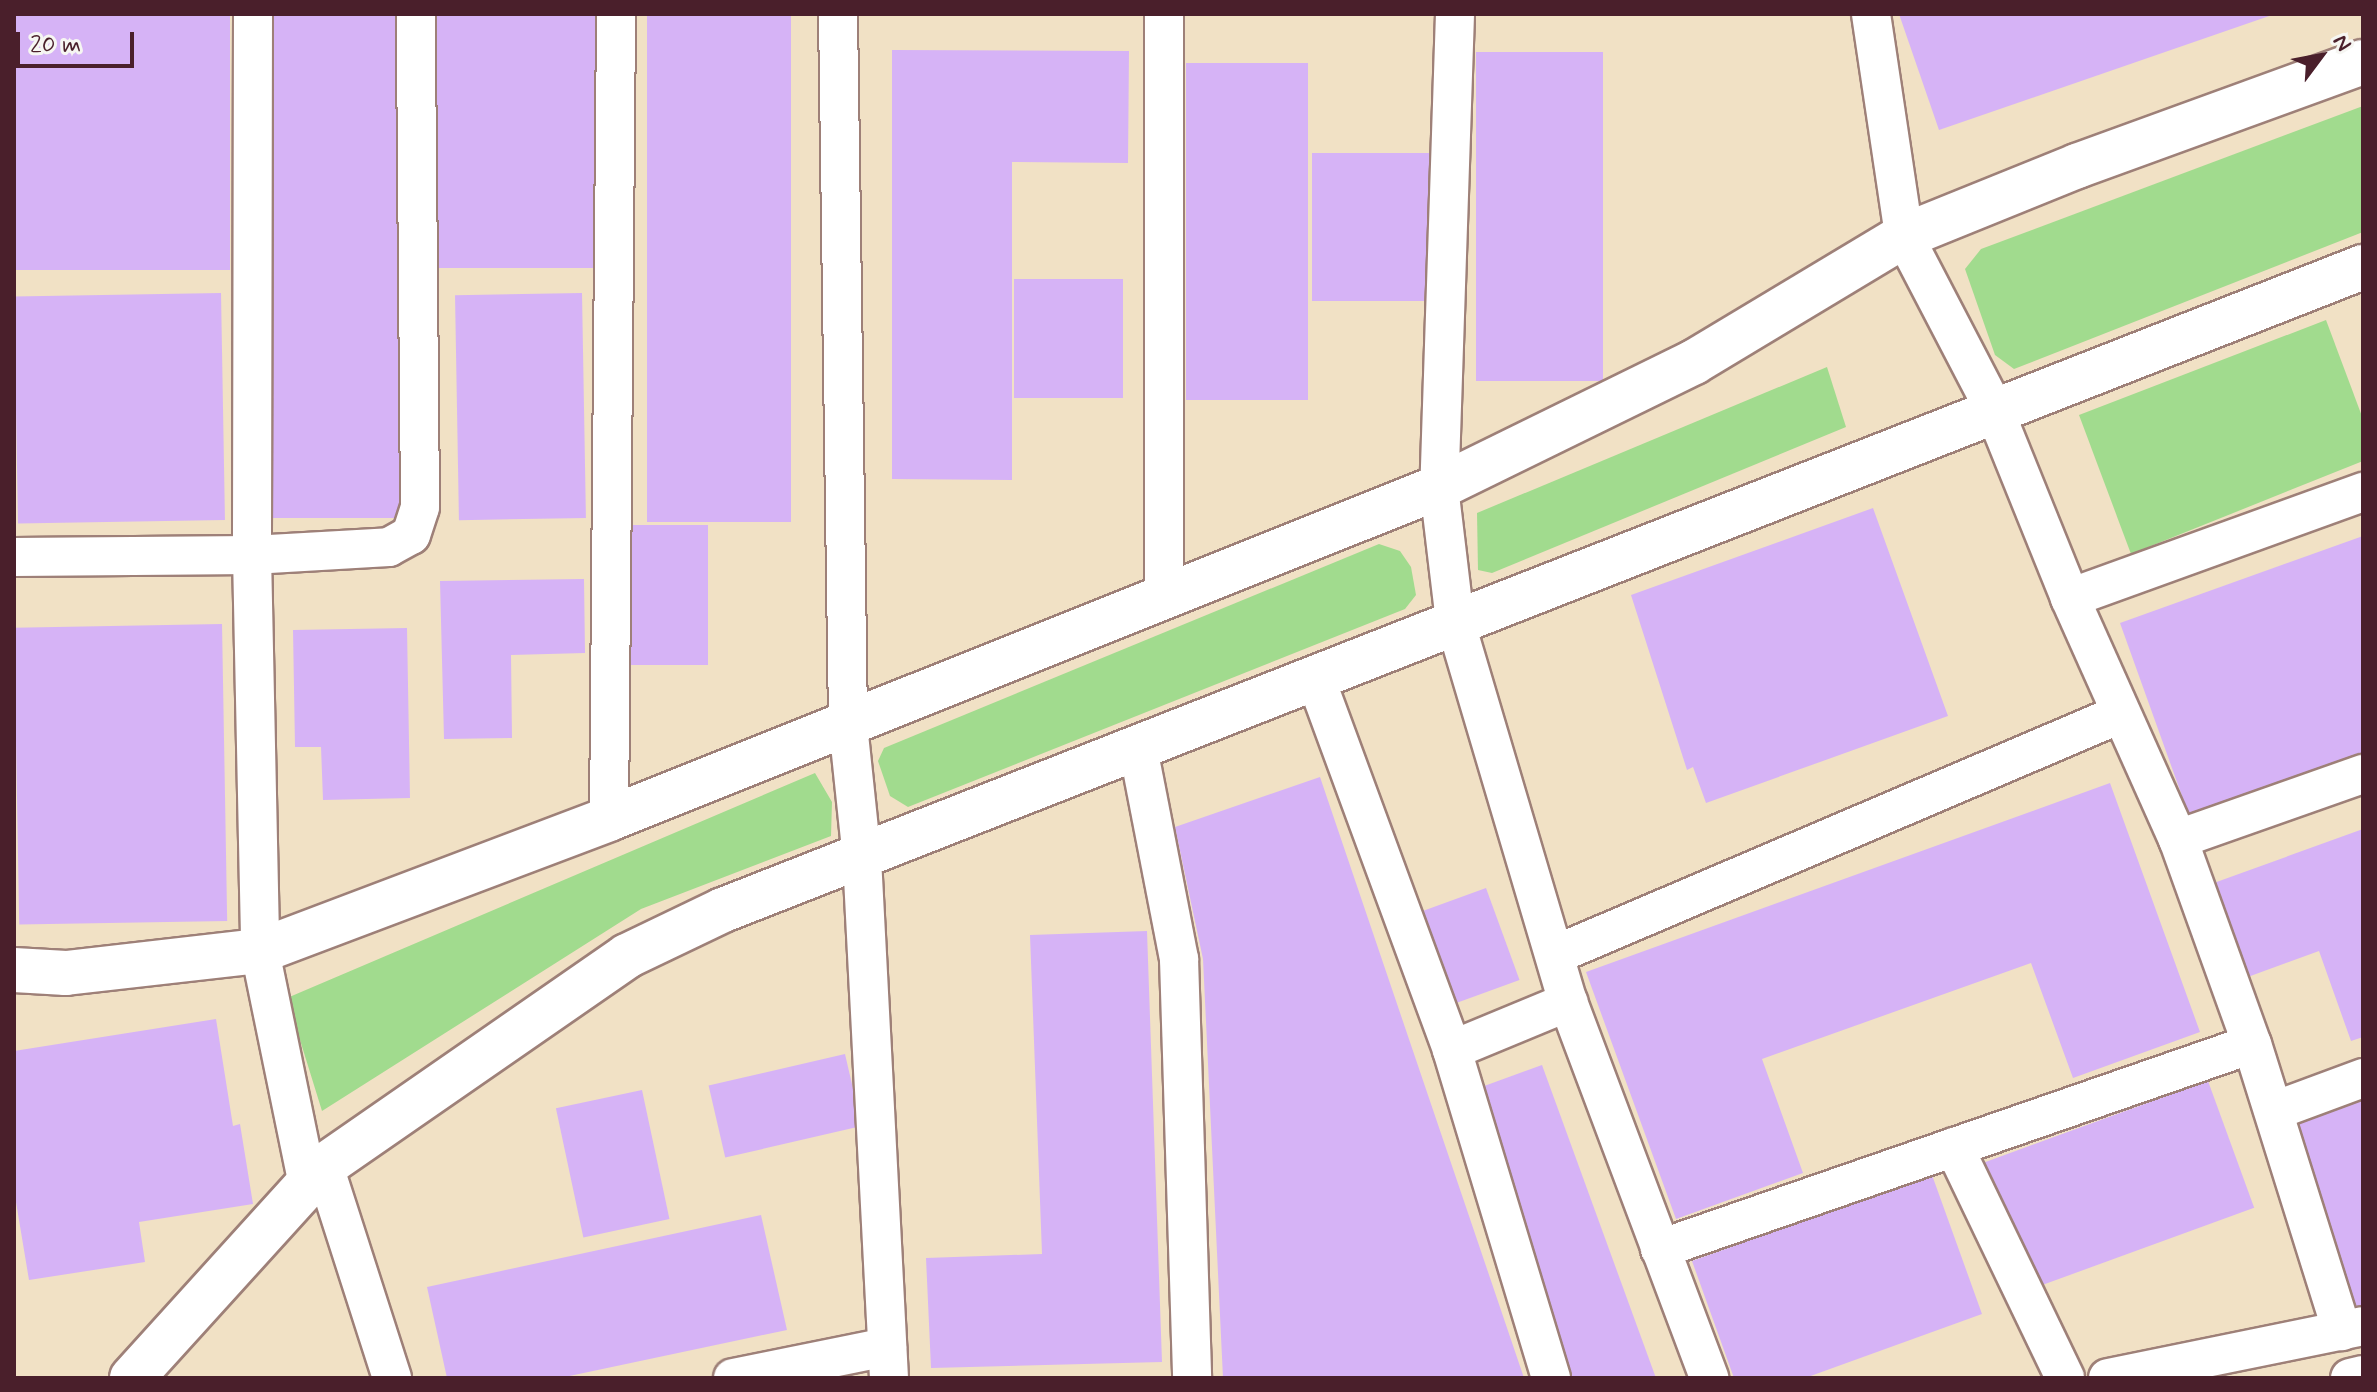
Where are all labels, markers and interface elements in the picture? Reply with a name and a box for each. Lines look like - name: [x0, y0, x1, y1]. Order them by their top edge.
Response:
- scale bar: [20, 16, 138, 66]
- north arrow: [2281, 16, 2361, 96]
- text: 20 m: [30, 30, 81, 61]
- text: N: [2326, 30, 2357, 57]

